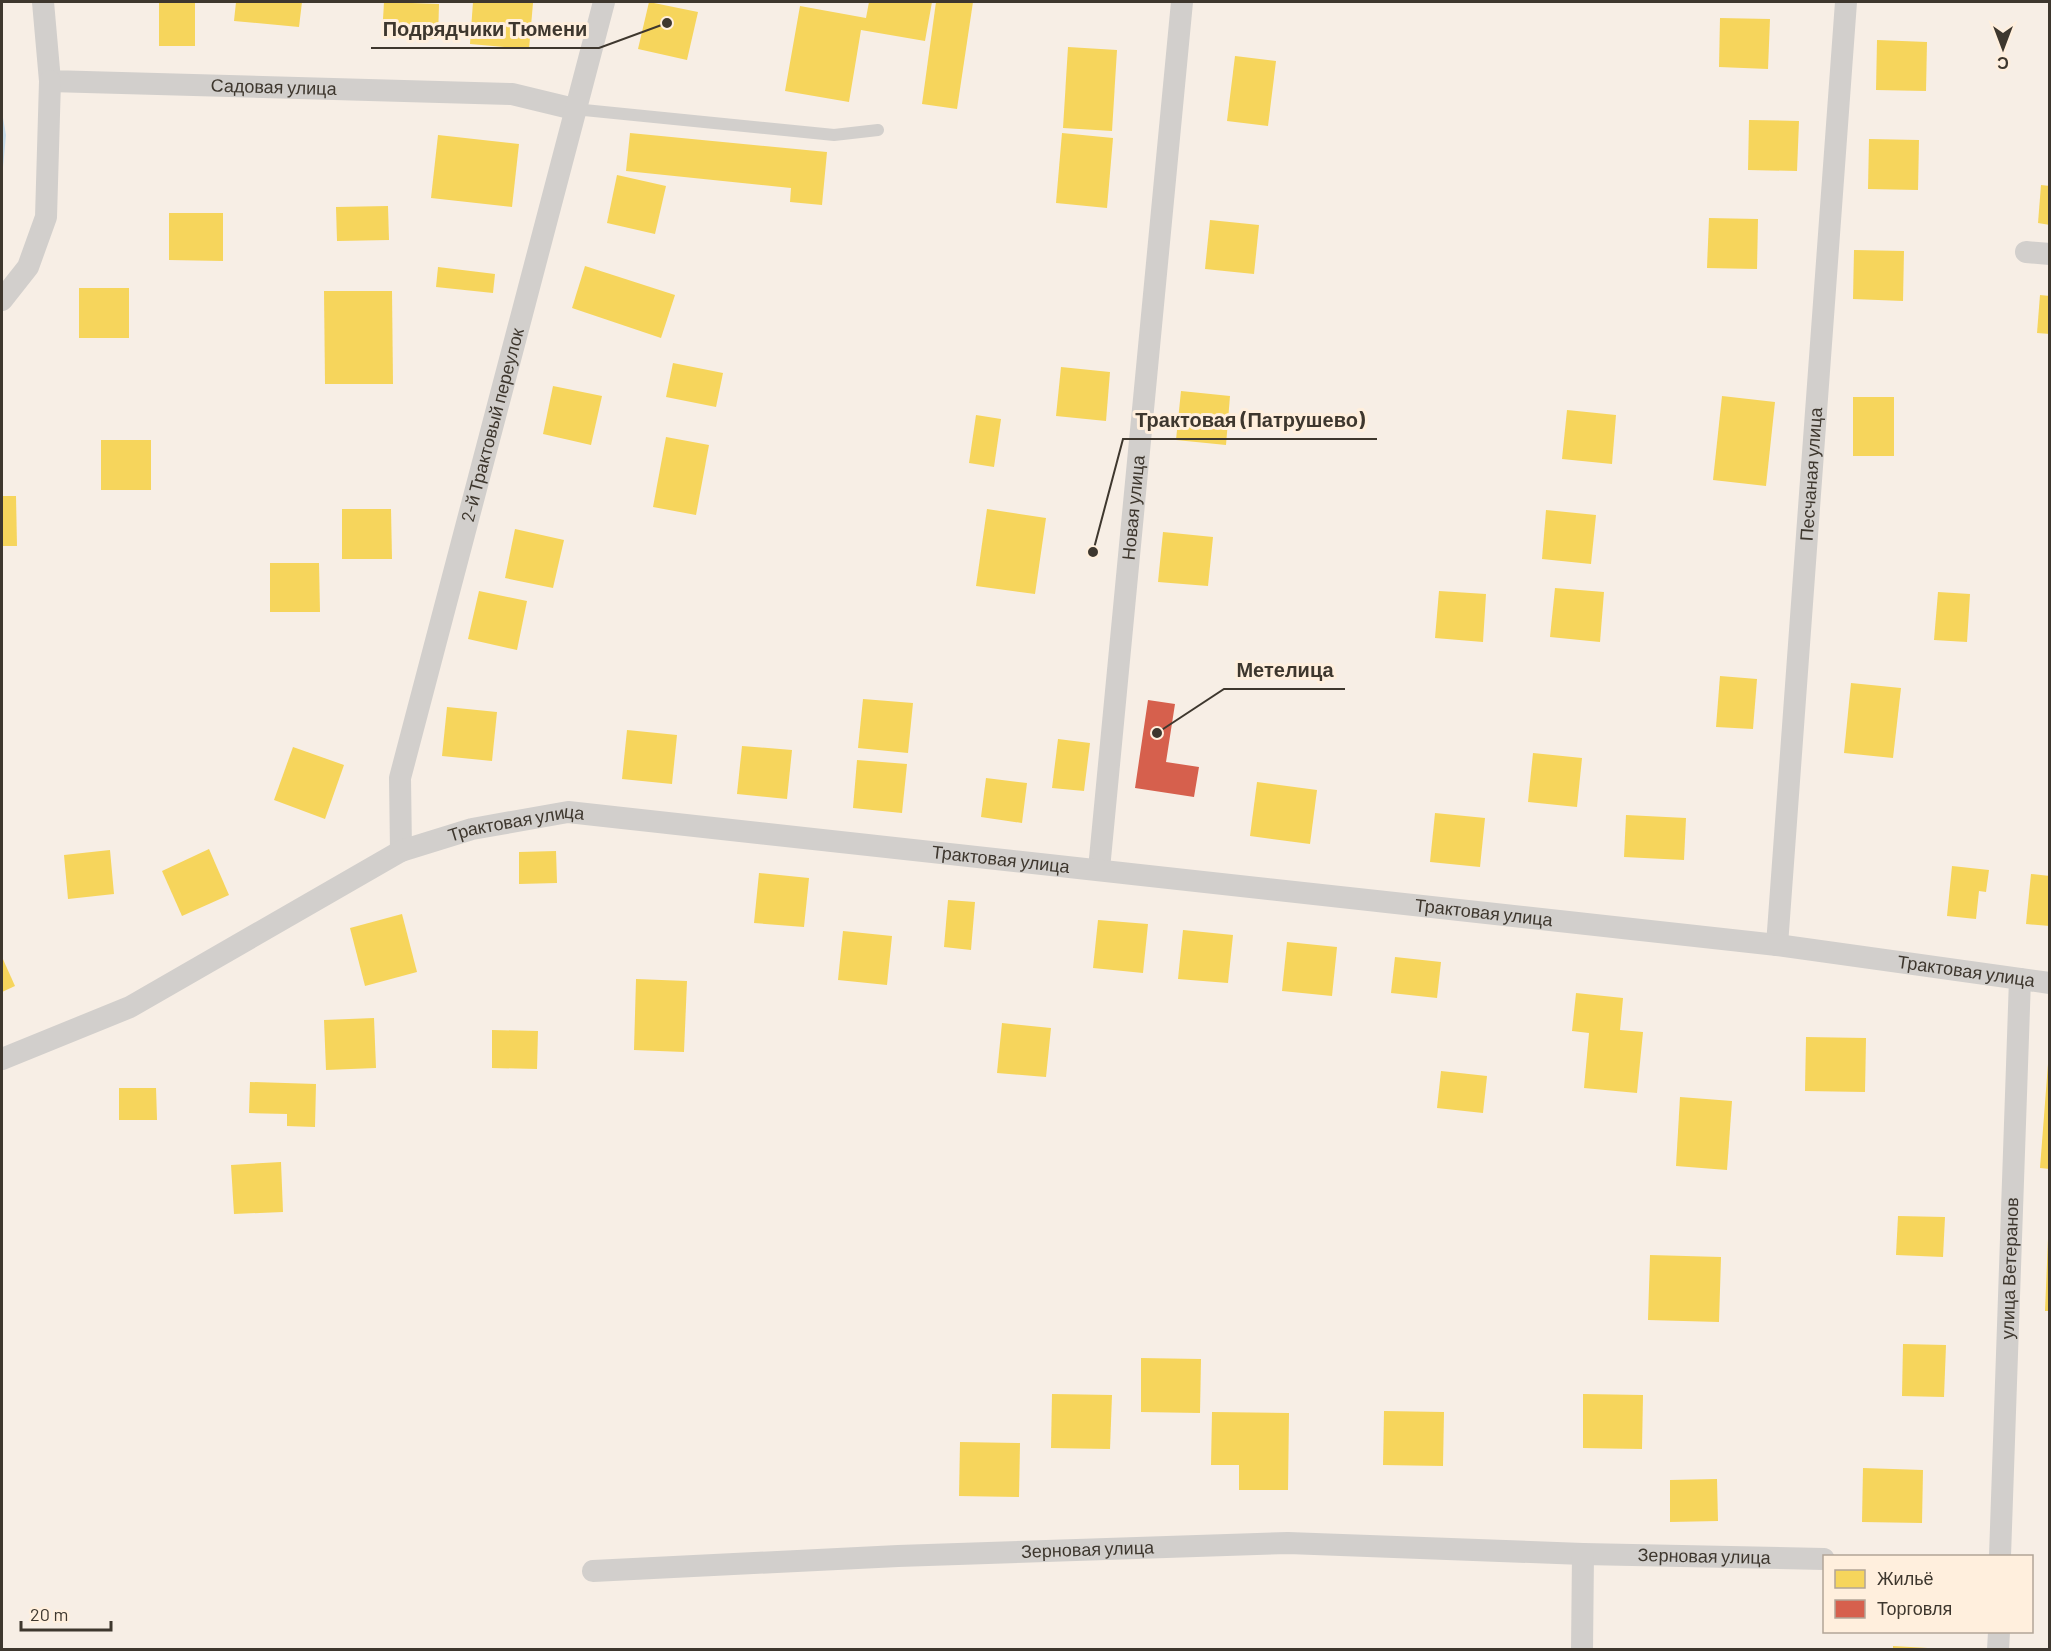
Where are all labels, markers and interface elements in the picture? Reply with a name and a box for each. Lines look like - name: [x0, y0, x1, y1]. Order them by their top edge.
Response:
- callout: Подрядчики Тюмени: [371, 10, 599, 48]
- text: Подрядчики Тюмени: [383, 16, 587, 40]
- north arrow: [1973, 18, 2033, 78]
- text: С: [1997, 54, 2009, 73]
- street label: Садовая улица: [210, 74, 338, 99]
- street label: 2-й Трактовый переулок: [456, 325, 528, 524]
- callout: Трактовая (Патрушево): [1123, 401, 1377, 439]
- street label: Песчаная улица: [1795, 406, 1826, 542]
- text: Трактовая (Патрушево): [1135, 407, 1365, 431]
- street label: Новая улица: [1117, 453, 1149, 561]
- callout: Метелица: [1224, 651, 1345, 689]
- text: Метелица: [1236, 657, 1334, 681]
- street label: Трактовая улица: [445, 800, 587, 846]
- street label: Трактовая улица: [931, 840, 1072, 877]
- street label: Трактовая улица: [1414, 893, 1555, 930]
- street label: Трактовая улица: [1896, 950, 2037, 991]
- street label: улица Ветеранов: [1996, 1197, 2022, 1340]
- street label: Зерновая улица: [1021, 1535, 1155, 1562]
- street label: Зерновая улица: [1637, 1543, 1772, 1568]
- legend: [1823, 1555, 2033, 1633]
- text: Жильё: [1877, 1567, 1934, 1589]
- scale bar: [21, 1594, 111, 1632]
- text: Торговля: [1877, 1597, 1952, 1619]
- text: 20 m: [30, 1603, 68, 1625]

